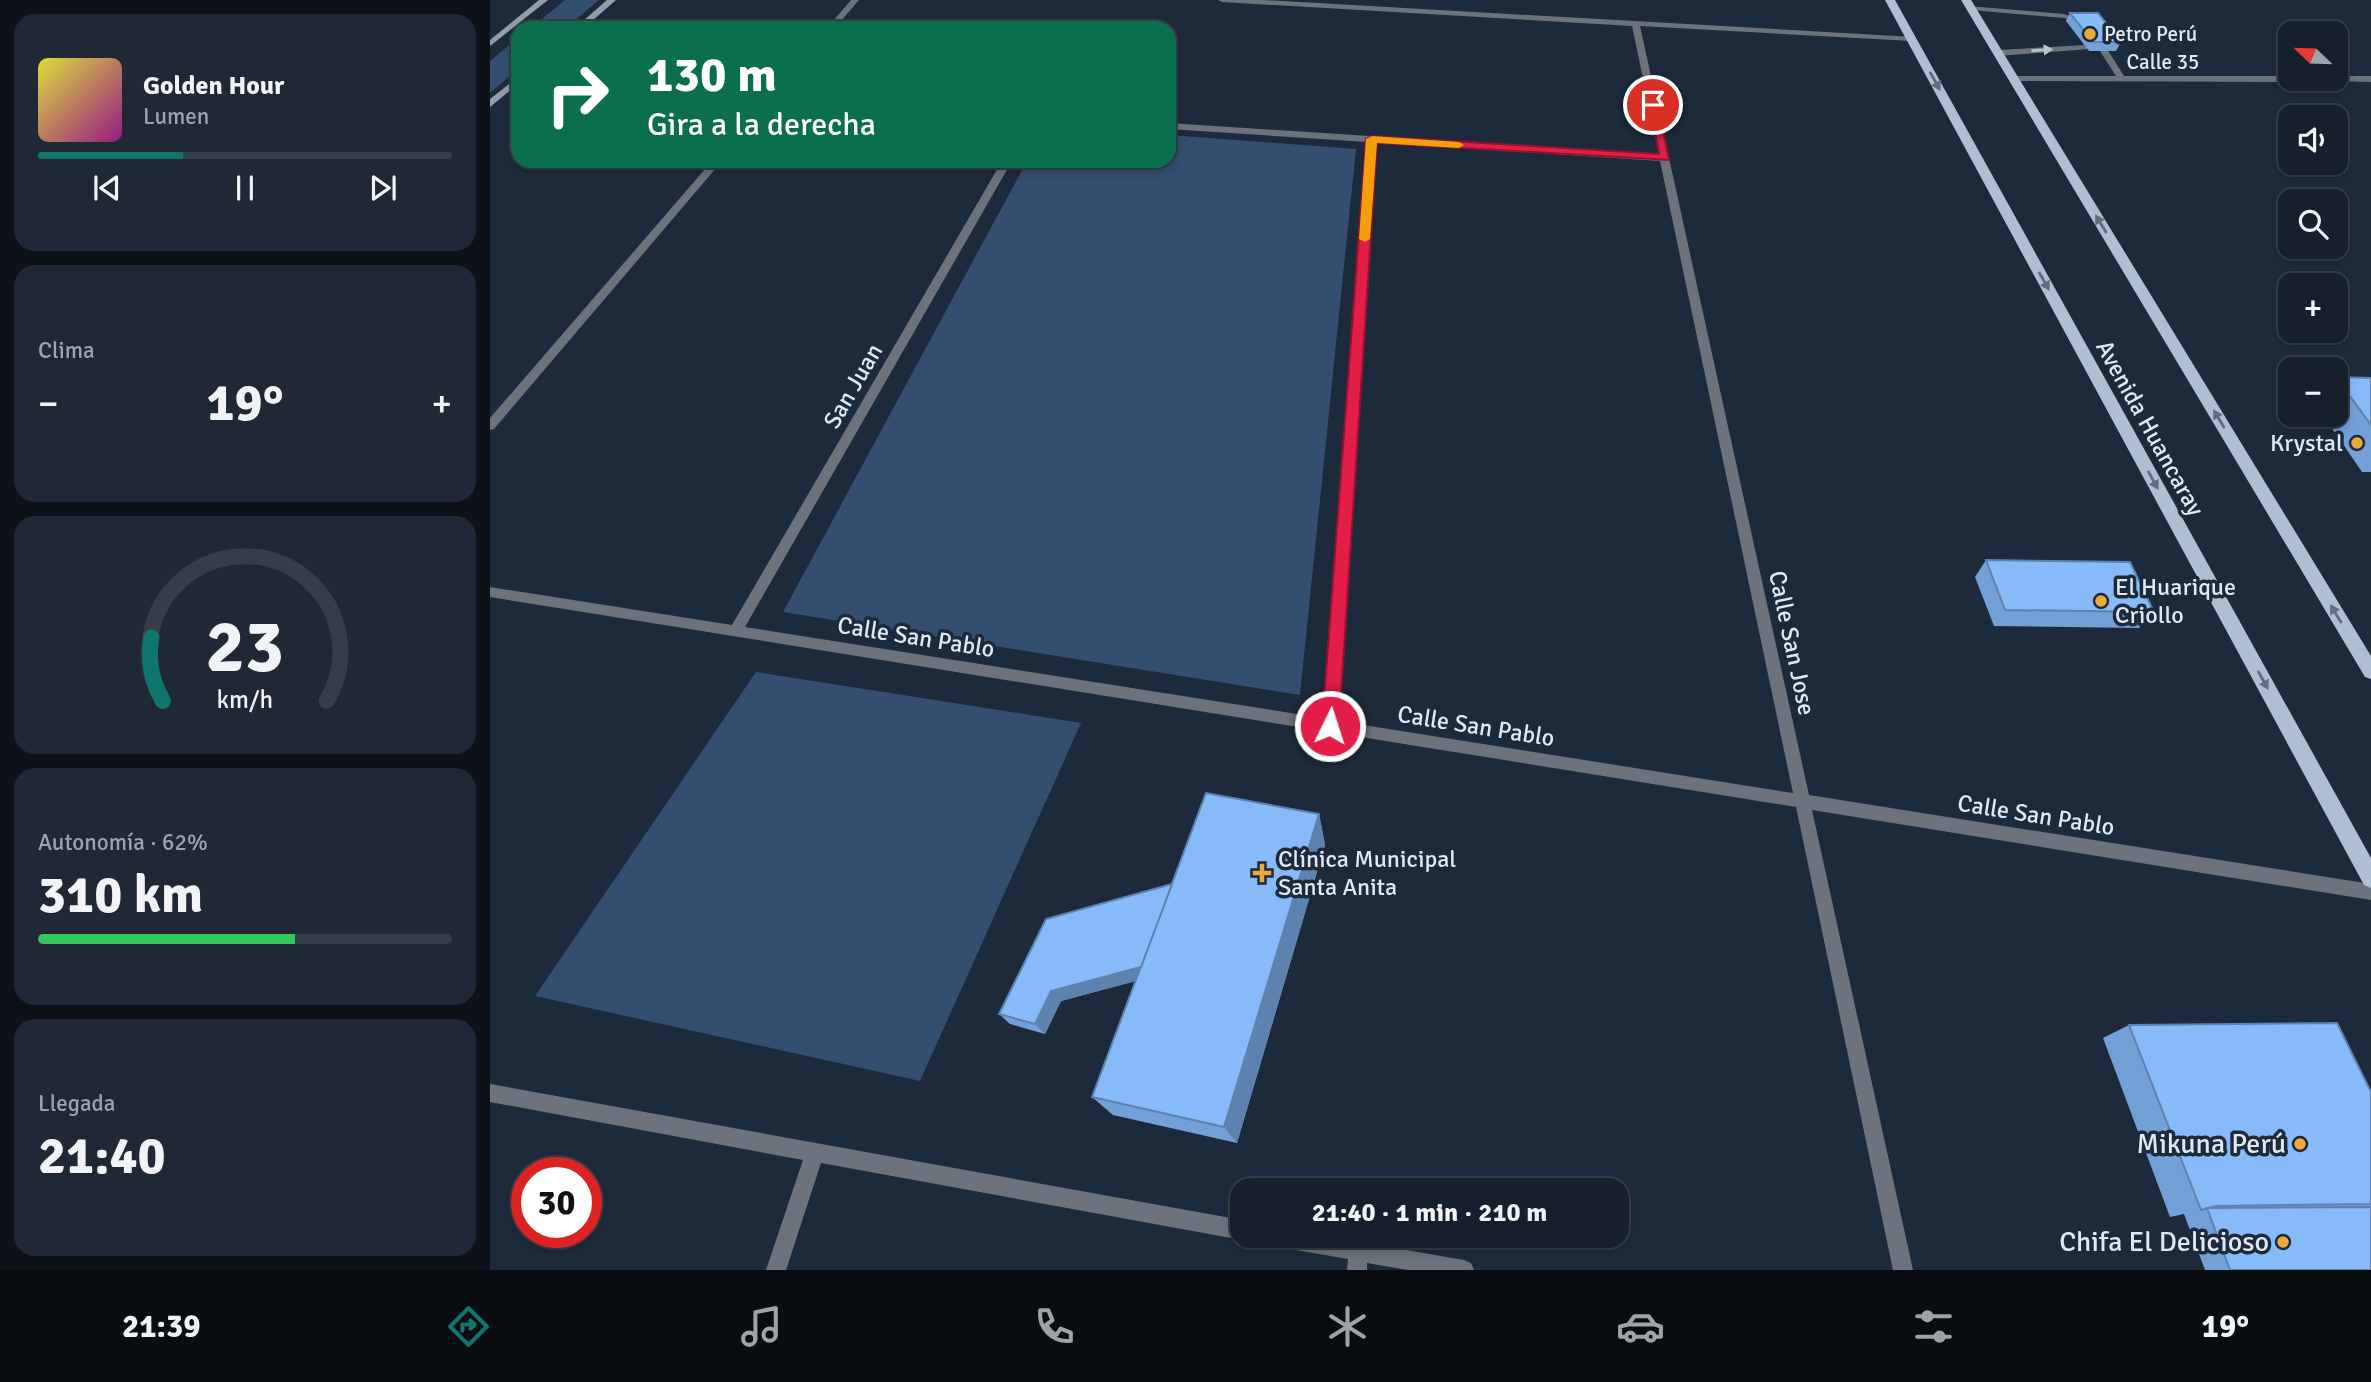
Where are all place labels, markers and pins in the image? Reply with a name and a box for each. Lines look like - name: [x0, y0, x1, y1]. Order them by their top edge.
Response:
- place label: Petro Perú: [2104, 21, 2197, 47]
- marker: Petro Perú: [2082, 26, 2098, 42]
- pin: [1623, 75, 1683, 135]
- place label: Krystal: [2270, 428, 2343, 458]
- marker: Krystal: [2349, 435, 2365, 451]
- place label: El Huarique Criollo: [2115, 572, 2236, 630]
- marker: El Huarique Criollo: [2093, 593, 2109, 609]
- place label: Clínica Municipal Santa Anita: [1278, 844, 1456, 902]
- marker: Clínica Municipal Santa Anita: [1252, 863, 1272, 883]
- place label: Mikuna Perú: [2137, 1127, 2286, 1161]
- marker: Mikuna Perú: [2292, 1136, 2308, 1152]
- place label: Chifa El Delicioso: [2059, 1225, 2269, 1259]
- marker: Chifa El Delicioso: [2275, 1234, 2291, 1250]

